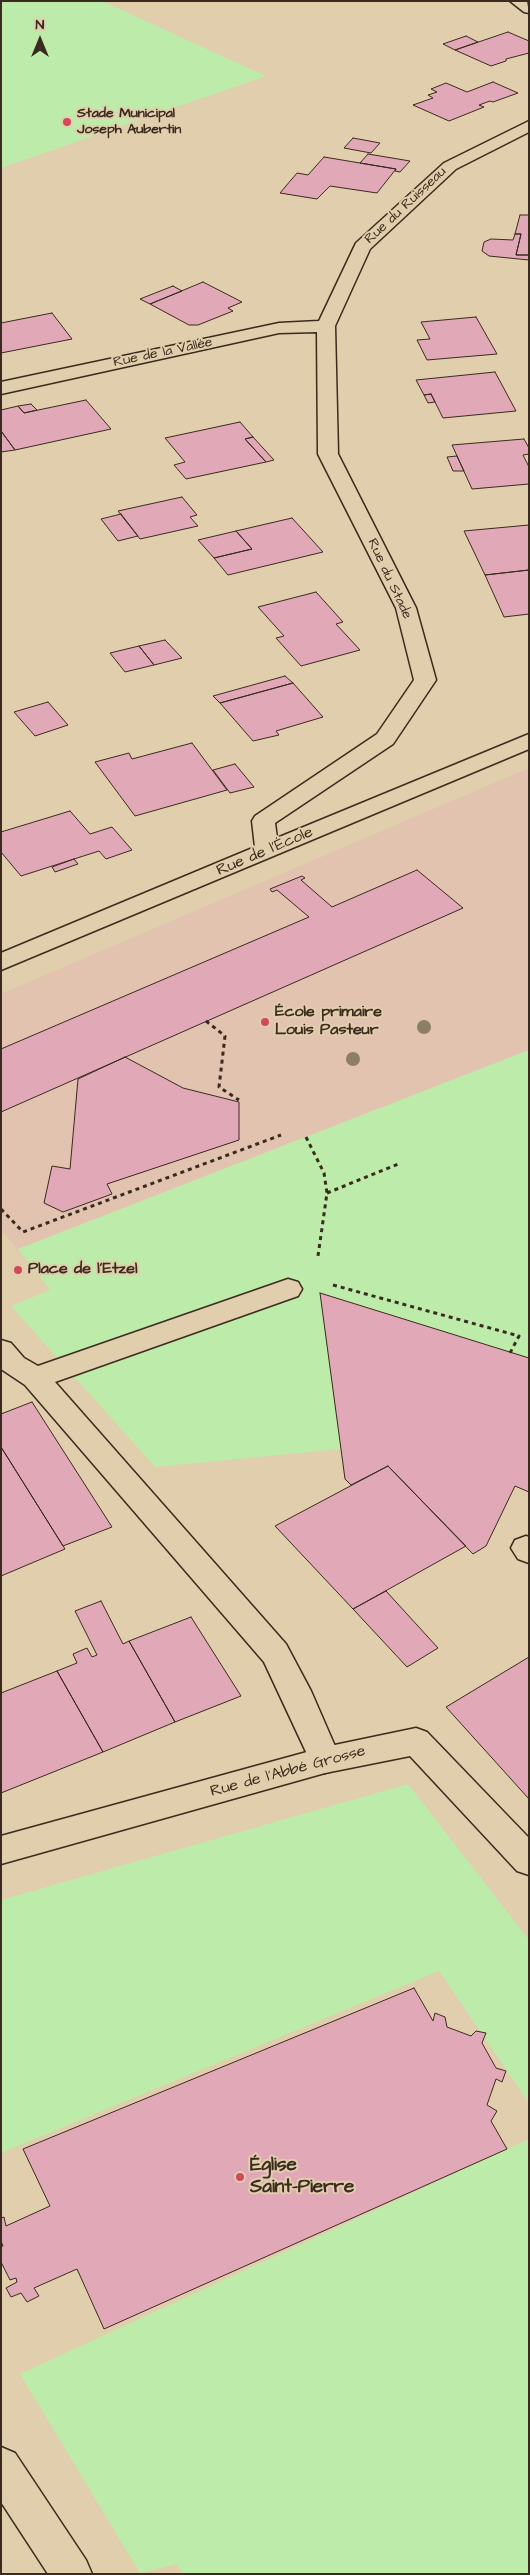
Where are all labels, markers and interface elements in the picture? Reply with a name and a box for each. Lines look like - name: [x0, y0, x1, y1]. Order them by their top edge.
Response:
- north arrow: [15, 15, 65, 65]
- text: N: [36, 15, 44, 35]
- place label: Stade Municipal Joseph Aubertin: [77, 106, 181, 138]
- marker: Stade Municipal Joseph Aubertin: [61, 116, 73, 128]
- street label: Rue du Ruisseau: [362, 164, 450, 248]
- street label: Rue de la Vallée: [112, 334, 214, 372]
- street label: Rue du Stade: [363, 536, 415, 622]
- street label: Rue de l'École: [214, 823, 316, 881]
- place label: École primaire Louis Pasteur: [275, 1003, 382, 1041]
- marker: École primaire Louis Pasteur: [259, 1016, 271, 1028]
- place label: Place de l'Etzel: [28, 1260, 137, 1280]
- marker: Place de l'Etzel: [12, 1264, 24, 1276]
- street label: Rue de l'Abbé Grosse: [208, 1742, 368, 1802]
- place label: Église Saint-Pierre: [250, 2155, 354, 2199]
- marker: Église Saint-Pierre: [234, 2171, 246, 2183]

